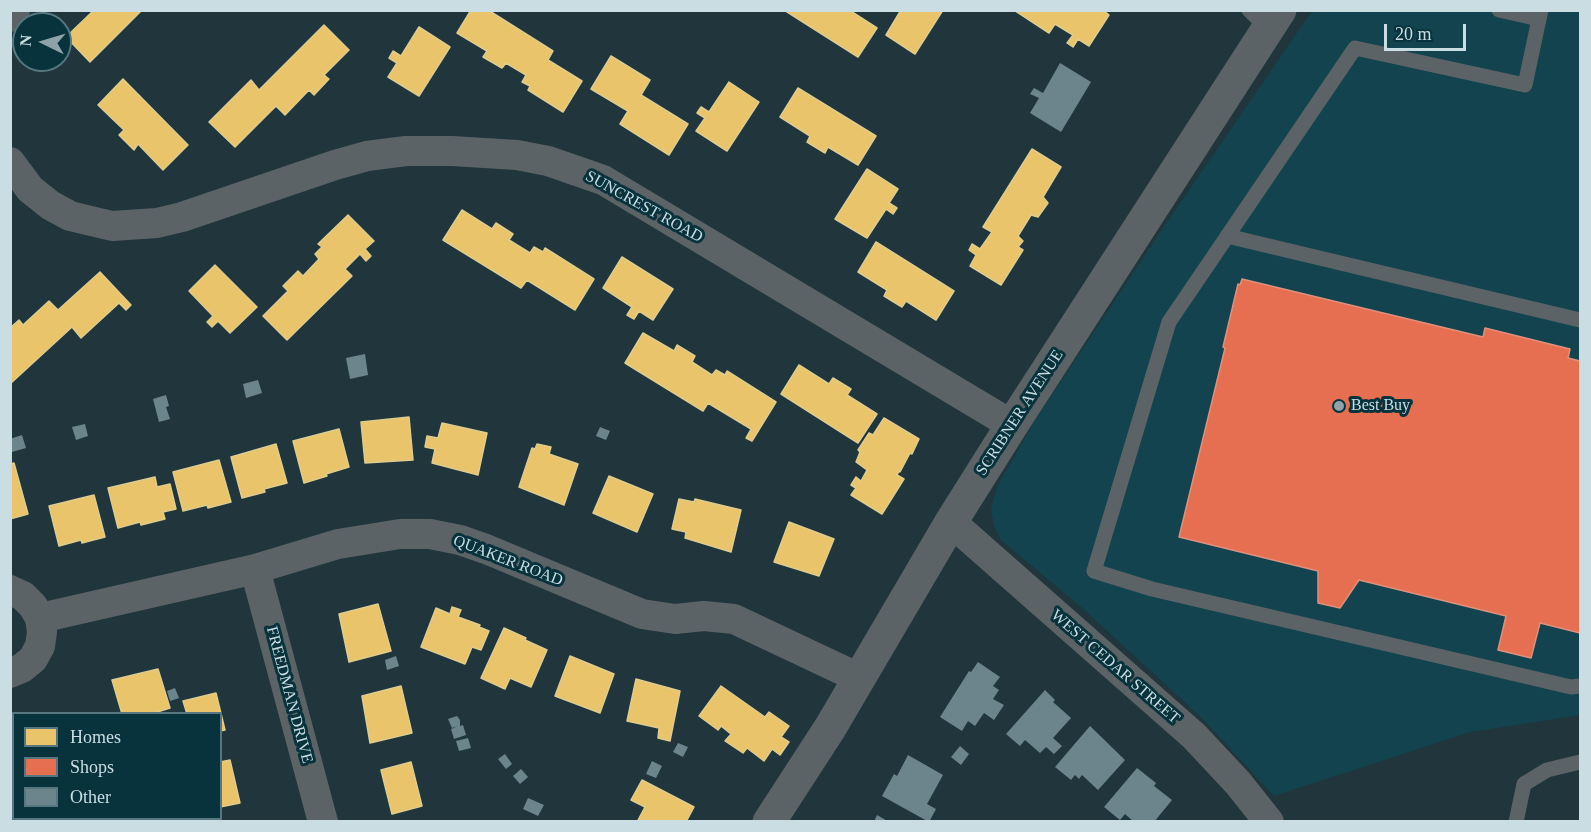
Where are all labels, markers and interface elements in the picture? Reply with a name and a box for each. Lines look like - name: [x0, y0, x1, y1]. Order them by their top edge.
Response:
- north arrow: [12, 12, 72, 72]
- scale bar: [1387, 12, 1470, 50]
- text: 20 m: [1395, 24, 1432, 44]
- text: N: [17, 34, 35, 47]
- street label: SUNCREST ROAD: [582, 167, 706, 247]
- street label: SCRIBNER AVENUE: [972, 347, 1068, 479]
- place label: Best Buy: [1351, 396, 1410, 416]
- marker: Best Buy: [1332, 399, 1346, 413]
- street label: QUAKER ROAD: [450, 531, 566, 591]
- street label: WEST CEDAR STREET: [1047, 606, 1183, 728]
- street label: FREEDMAN DRIVE: [261, 624, 317, 766]
- legend: [12, 712, 222, 820]
- text: Homes: [70, 727, 121, 747]
- text: Shops: [70, 757, 114, 777]
- text: Other: [70, 787, 111, 807]

